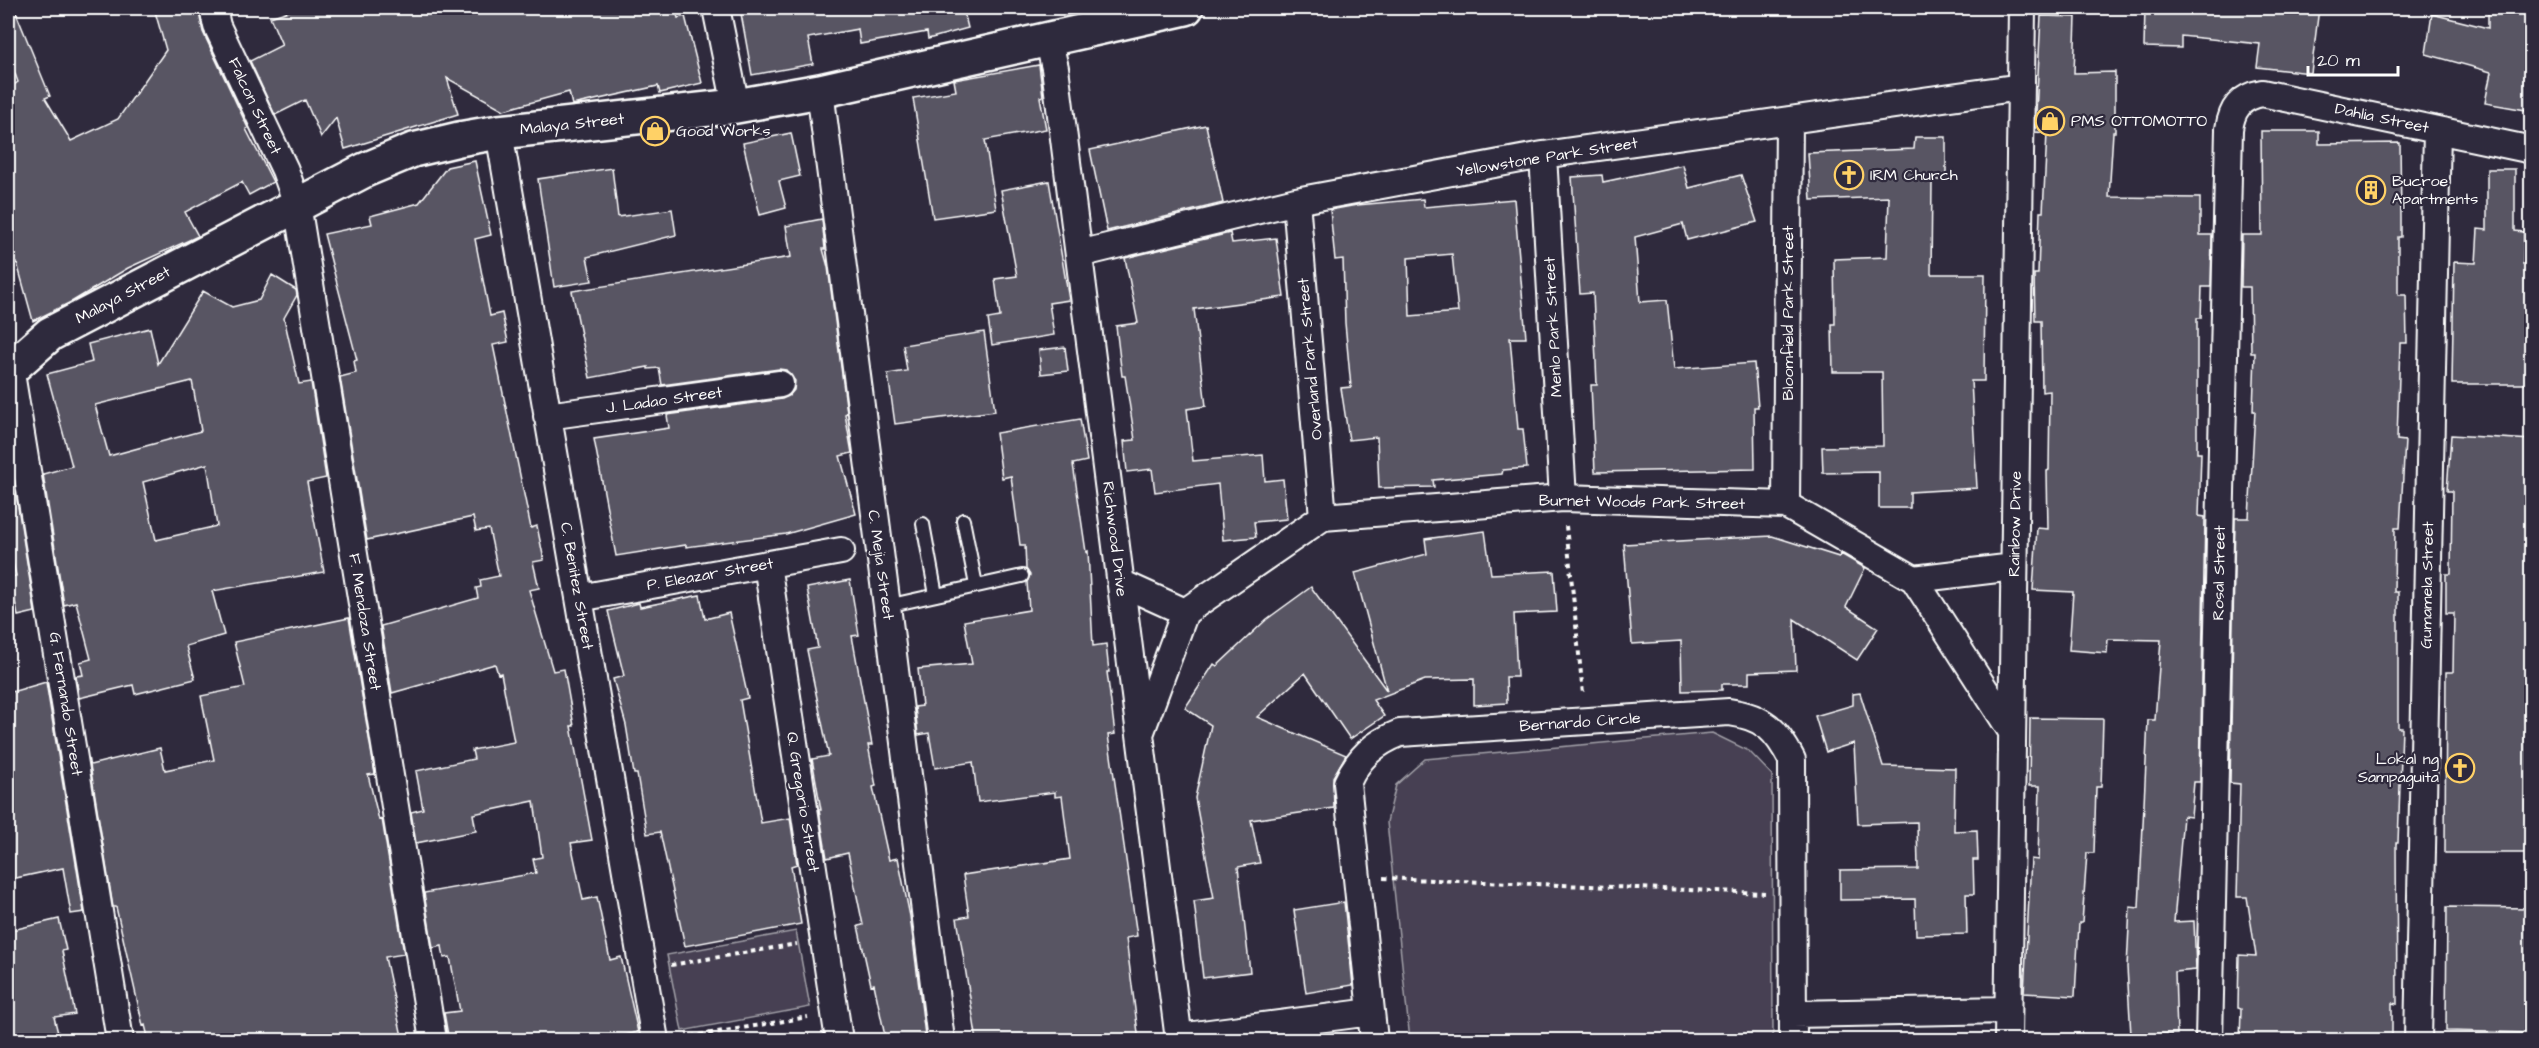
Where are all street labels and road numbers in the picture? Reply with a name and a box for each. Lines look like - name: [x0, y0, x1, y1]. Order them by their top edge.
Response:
- street label: Falcon Street: [223, 54, 287, 159]
- street label: Dahlia Street: [2333, 97, 2431, 139]
- street label: Malaya Street: [519, 108, 626, 141]
- street label: Yellowstone Park Street: [1455, 132, 1640, 182]
- street label: Bloomfield Park Street: [1777, 225, 1799, 400]
- street label: Menlo Park Street: [1538, 256, 1568, 398]
- street label: Malaya Street: [72, 260, 175, 330]
- street label: Overland Park Street: [1292, 277, 1328, 441]
- street label: J. Ladao Street: [604, 381, 724, 419]
- street label: Rainbow Drive: [2003, 471, 2027, 577]
- street label: Richwood Drive: [1097, 480, 1133, 598]
- street label: Burnet Woods Park Street: [1539, 489, 1746, 515]
- street label: C. Mejia Street: [862, 508, 900, 622]
- street label: C. Benitez Street: [555, 520, 599, 652]
- street label: Gumamela Street: [2415, 521, 2439, 649]
- street label: Rosal Street: [2207, 525, 2231, 621]
- street label: F. Mendoza Street: [343, 552, 387, 693]
- street label: P. Eleazar Street: [645, 552, 776, 596]
- street label: G. Fernando Street: [44, 630, 88, 778]
- street label: Bernardo Circle: [1519, 707, 1642, 737]
- street label: Q. Gregorio Street: [780, 730, 825, 874]

